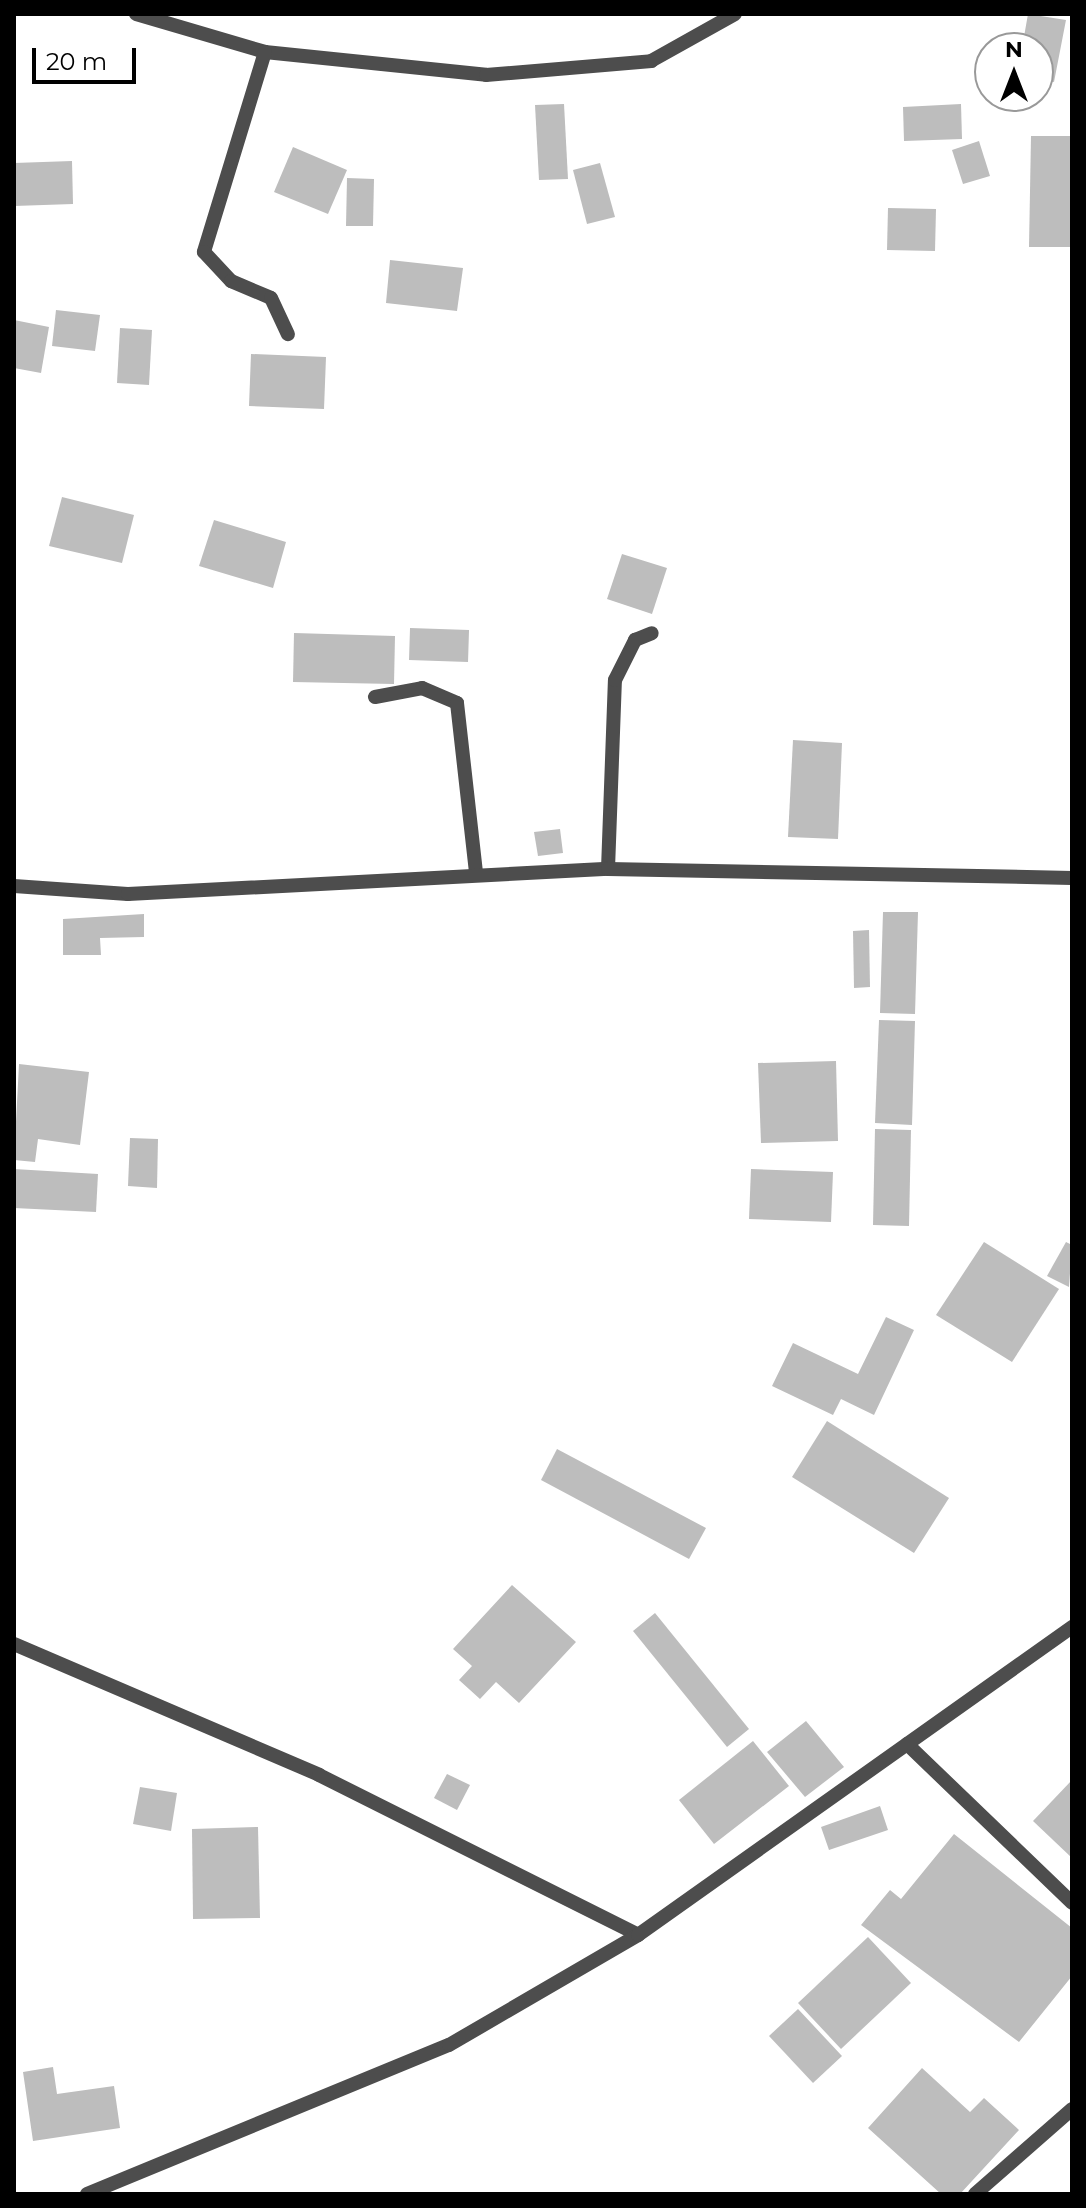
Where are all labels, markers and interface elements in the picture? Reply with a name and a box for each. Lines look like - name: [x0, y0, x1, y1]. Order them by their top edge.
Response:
- scale bar: [36, 32, 140, 82]
- north arrow: [974, 32, 1054, 112]
- text: N: [1005, 36, 1023, 63]
- text: 20 m: [46, 47, 107, 76]

